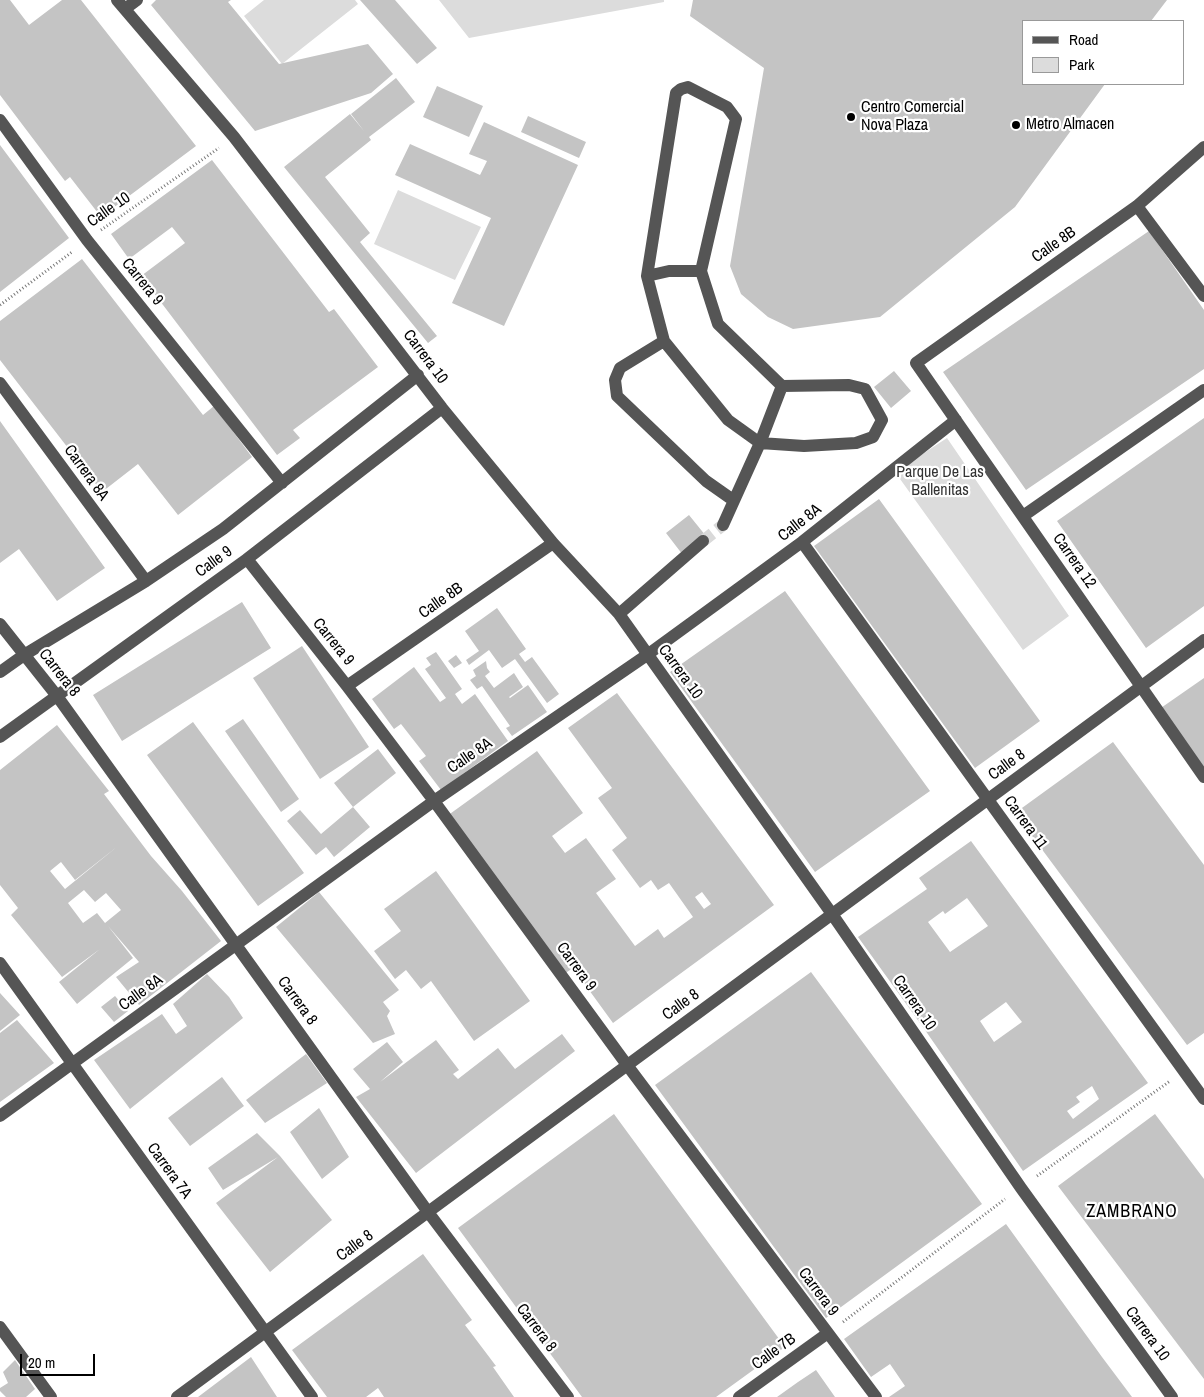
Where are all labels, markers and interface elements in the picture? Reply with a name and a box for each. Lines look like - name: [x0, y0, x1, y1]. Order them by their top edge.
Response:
- legend: [1022, 20, 1184, 85]
- text: Road: [1069, 29, 1098, 50]
- text: Park: [1069, 54, 1094, 75]
- place label: Centro Comercial Nova Plaza: [861, 98, 964, 136]
- marker: Centro Comercial Nova Plaza: [845, 111, 857, 123]
- place label: Metro Almacen: [1026, 115, 1114, 135]
- marker: Metro Almacen: [1010, 119, 1022, 131]
- street label: Calle 10: [84, 188, 134, 232]
- street label: Calle 8B: [1028, 223, 1080, 267]
- street label: Carrera 9: [117, 254, 167, 310]
- street label: Carrera 10: [398, 326, 452, 388]
- street label: Carrera 8A: [59, 441, 113, 505]
- park label: Parque De Las Ballenitas: [896, 463, 984, 501]
- street label: Calle 8A: [775, 500, 825, 546]
- street label: Carrera 12: [1048, 530, 1100, 592]
- street label: Calle 9: [192, 542, 236, 582]
- street label: Calle 8B: [415, 579, 467, 623]
- street label: Carrera 9: [308, 614, 358, 670]
- street label: Carrera 10: [654, 641, 706, 703]
- street label: Carrera 8: [34, 645, 84, 701]
- street label: Calle 8A: [444, 734, 496, 778]
- street label: Calle 8: [985, 745, 1029, 785]
- street label: Carrera 11: [999, 792, 1051, 854]
- street label: Carrera 9: [552, 939, 600, 995]
- street label: Calle 8A: [115, 971, 167, 1015]
- street label: Carrera 10: [888, 972, 940, 1034]
- street label: Carrera 8: [273, 973, 321, 1029]
- street label: Calle 8: [659, 985, 703, 1025]
- street label: Carrera 7A: [142, 1139, 196, 1203]
- district label: ZAMBRANO: [1085, 1201, 1179, 1223]
- street label: Calle 8: [333, 1226, 377, 1266]
- street label: Carrera 9: [794, 1264, 842, 1320]
- street label: Carrera 8: [512, 1300, 560, 1356]
- street label: Carrera 10: [1121, 1303, 1173, 1365]
- street label: Calle 7B: [748, 1330, 800, 1374]
- scale bar: [22, 1344, 98, 1376]
- text: 20 m: [28, 1352, 55, 1373]

